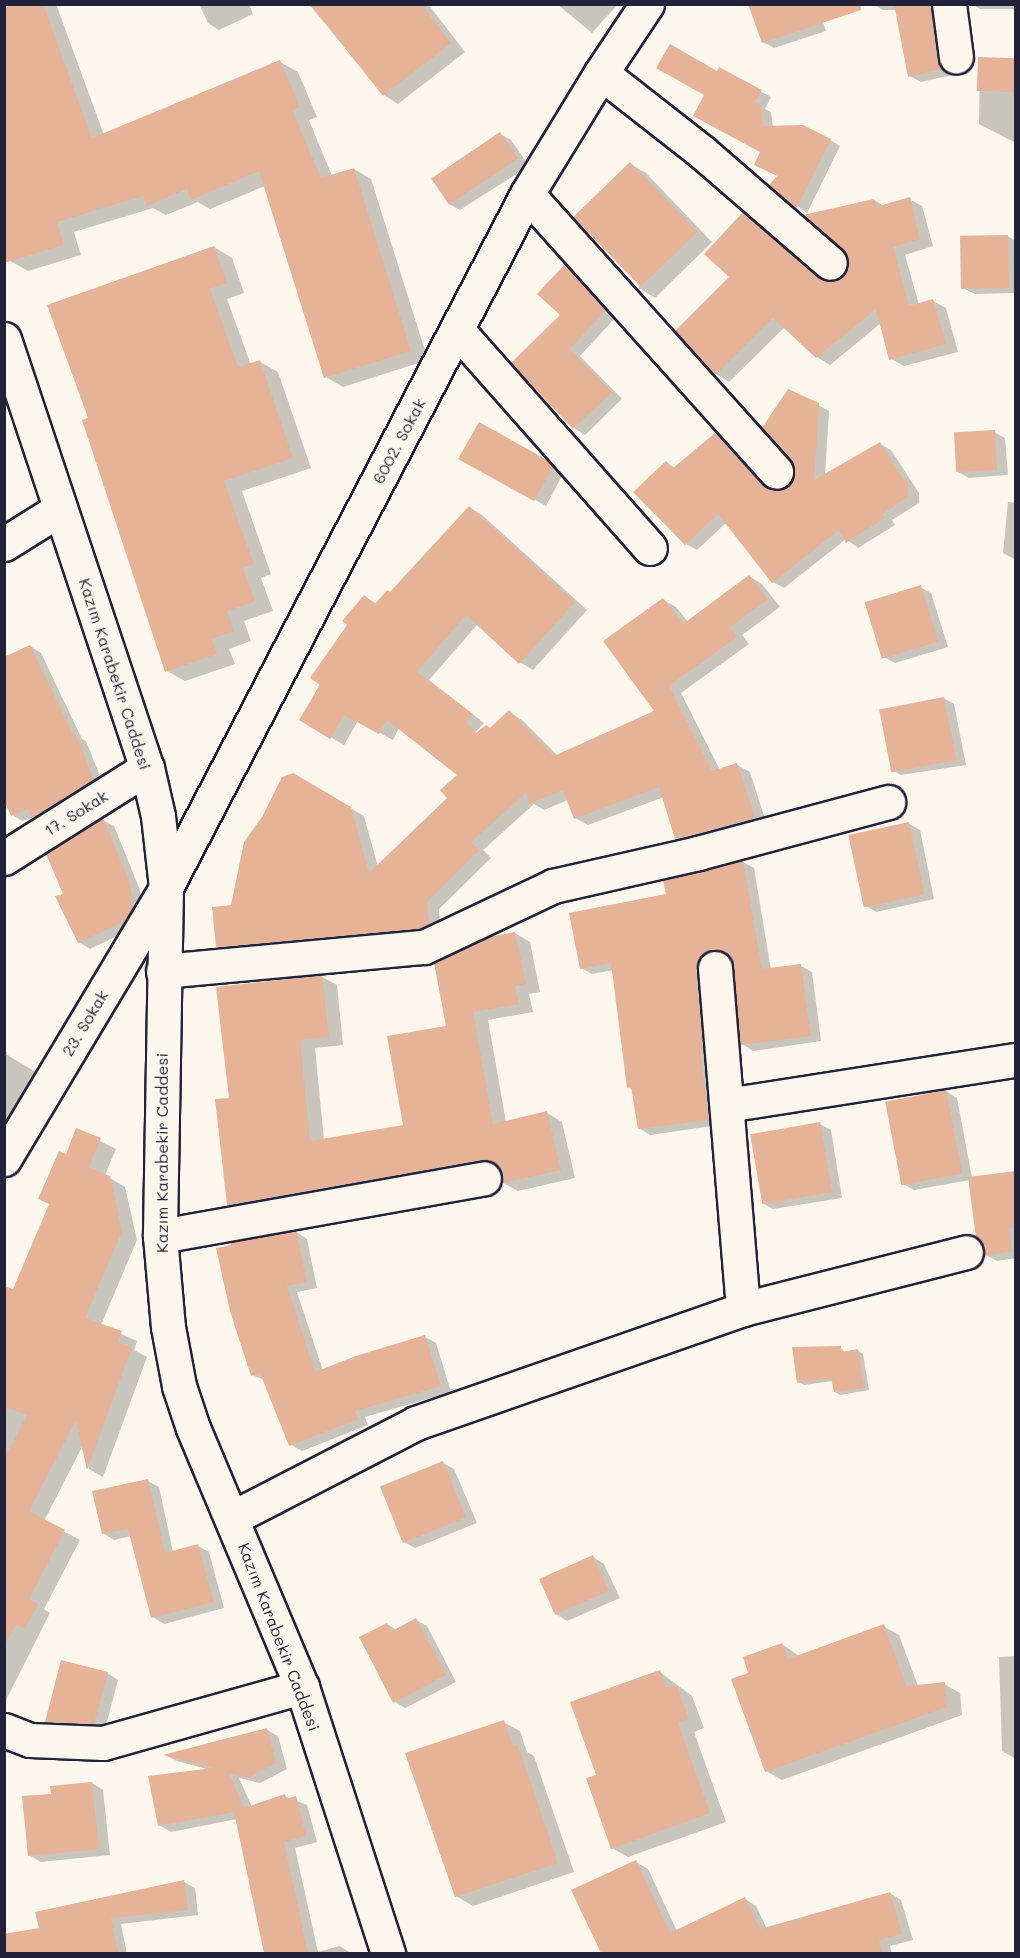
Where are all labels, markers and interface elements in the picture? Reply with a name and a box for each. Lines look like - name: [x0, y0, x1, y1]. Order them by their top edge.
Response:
- street label: 6002. Sokak: [369, 395, 429, 487]
- street label: Kazım Karabekir Caddesi: [75, 576, 155, 772]
- street label: 17. Sokak: [41, 786, 111, 840]
- street label: 23. Sokak: [58, 987, 112, 1059]
- street label: Kazım Karabekir Caddesi: [152, 1053, 172, 1253]
- street label: Kazım Karabekir Caddesi: [234, 1540, 324, 1734]

